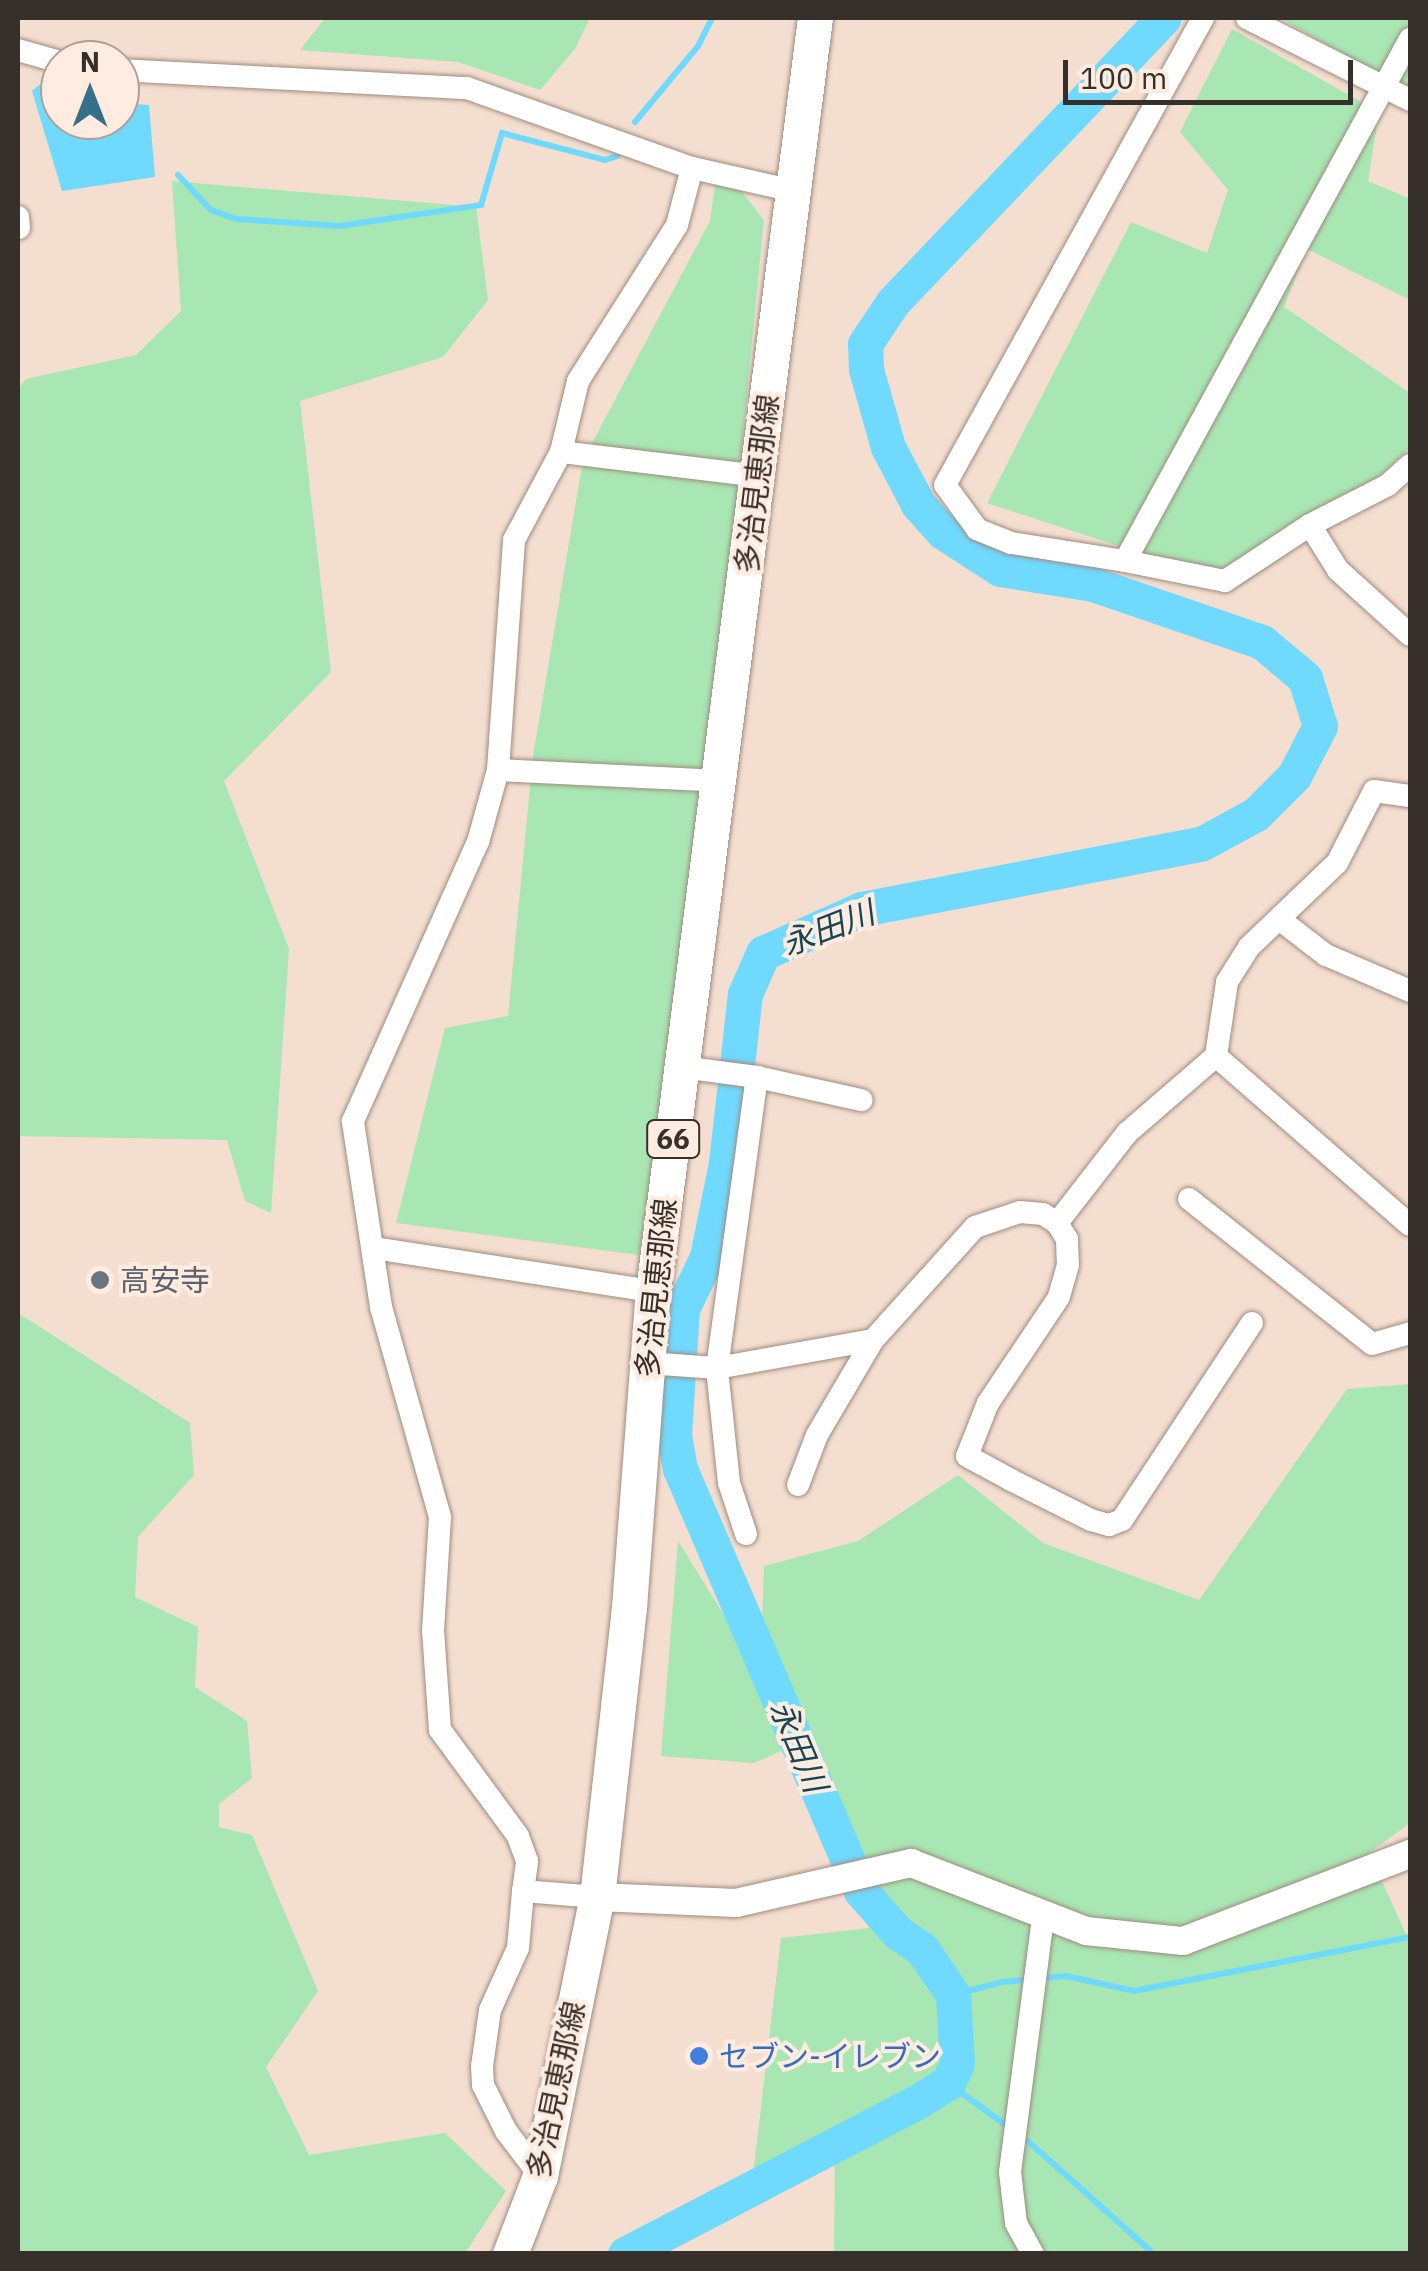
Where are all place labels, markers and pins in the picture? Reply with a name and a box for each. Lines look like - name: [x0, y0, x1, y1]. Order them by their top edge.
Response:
- place label: 高安寺: [120, 1262, 210, 1298]
- marker: 高安寺: [89, 1269, 111, 1291]
- place label: セブン-イレブン: [719, 2038, 941, 2074]
- marker: セブン-イレブン: [688, 2045, 710, 2067]

